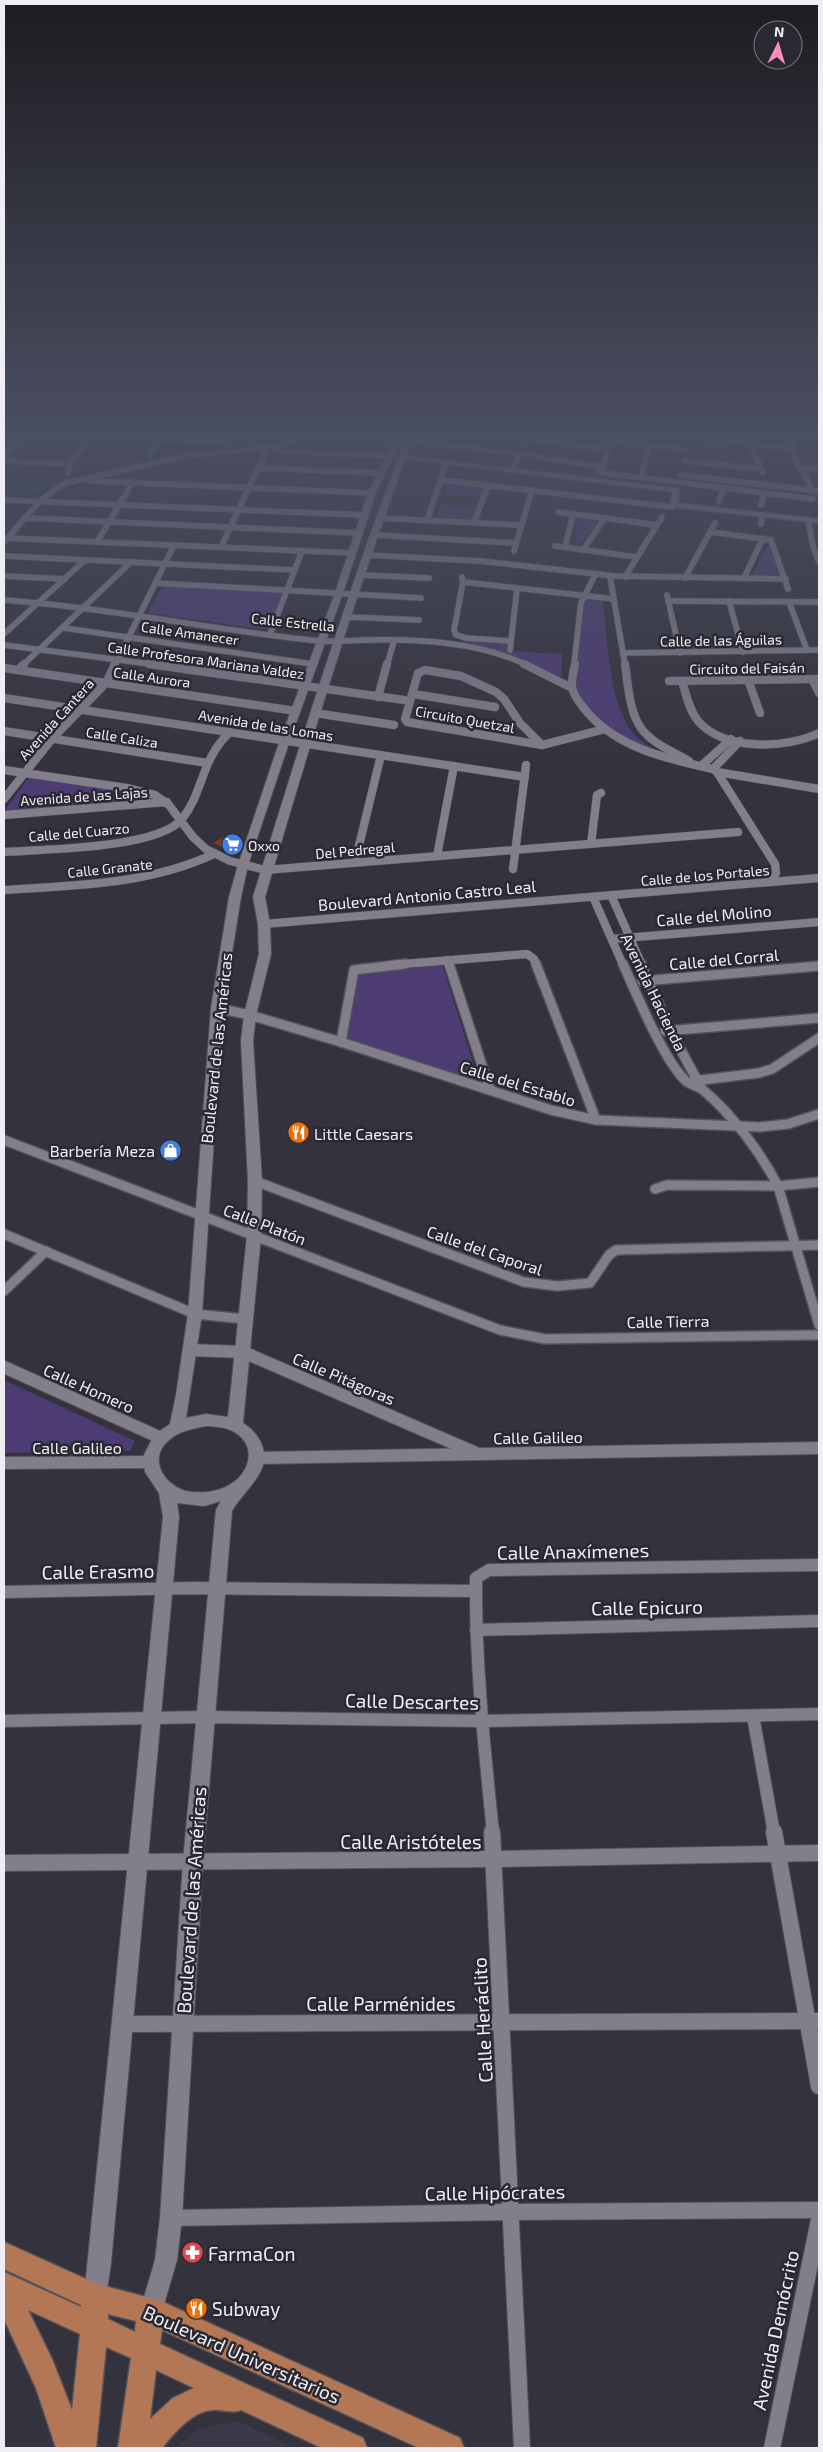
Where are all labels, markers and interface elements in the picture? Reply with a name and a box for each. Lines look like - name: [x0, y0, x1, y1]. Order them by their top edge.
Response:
- north arrow: [753, 20, 803, 70]
- text: N: [773, 23, 785, 40]
- street label: Calle Estrella: [250, 609, 336, 635]
- street label: Calle Amanecer: [140, 618, 240, 648]
- street label: Calle de las Águilas: [660, 630, 782, 650]
- street label: Calle Profesora Mariana Valdez: [107, 638, 305, 682]
- street label: Circuito del Faisán: [689, 658, 805, 678]
- street label: Calle Aurora: [112, 663, 192, 691]
- street label: Avenida Cantera: [15, 675, 97, 763]
- street label: Circuito Quetzal: [414, 702, 517, 736]
- street label: Avenida de las Lomas: [197, 706, 335, 744]
- street label: Calle Caliza: [85, 723, 159, 751]
- street label: Avenida de las Lajas: [20, 783, 148, 809]
- street label: Calle del Cuarzo: [28, 819, 130, 845]
- supermarket icon: Oxxo: [220, 833, 244, 857]
- place label: Oxxo: [248, 837, 280, 854]
- street label: Del Pedregal: [314, 838, 396, 862]
- street label: Calle Granate: [67, 855, 153, 881]
- street label: Calle de los Portales: [640, 861, 770, 889]
- street label: Boulevard Antonio Castro Leal: [317, 876, 537, 914]
- street label: Calle del Molino: [656, 901, 772, 929]
- street label: Avenida Hacienda: [617, 930, 691, 1054]
- street label: Calle del Corral: [668, 945, 780, 973]
- street label: Boulevard de las Américas: [197, 952, 235, 1144]
- street label: Calle del Establo: [458, 1056, 578, 1110]
- restaurant icon: Little Caesars: [286, 1121, 310, 1145]
- place label: Little Caesars: [314, 1124, 413, 1143]
- shop icon: Barbería Meza: [159, 1138, 183, 1162]
- place label: Barbería Meza: [50, 1141, 155, 1160]
- street label: Calle Platón: [221, 1200, 309, 1248]
- street label: Calle del Caporal: [424, 1221, 546, 1279]
- street label: Calle Tierra: [626, 1311, 710, 1331]
- street label: Calle Pitágoras: [290, 1348, 398, 1408]
- street label: Calle Homero: [41, 1360, 137, 1416]
- street label: Calle Galileo: [493, 1427, 583, 1447]
- street label: Calle Galileo: [32, 1438, 122, 1457]
- street label: Calle Anaxímenes: [497, 1538, 649, 1564]
- street label: Calle Erasmo: [41, 1559, 155, 1583]
- street label: Calle Epicuro: [591, 1595, 703, 1619]
- street label: Calle Descartes: [345, 1688, 479, 1714]
- street label: Boulevard de las Américas: [172, 1786, 210, 2014]
- street label: Calle Aristóteles: [340, 1830, 482, 1853]
- street label: Calle Heráclito: [467, 1957, 497, 2083]
- street label: Calle Parménides: [306, 1992, 456, 2015]
- street label: Calle Hipócrates: [424, 2179, 566, 2205]
- pharmacy icon: FarmaCon: [180, 2241, 204, 2265]
- place label: FarmaCon: [208, 2242, 296, 2265]
- street label: Avenida Demócrito: [747, 2248, 803, 2412]
- restaurant icon: Subway: [184, 2296, 208, 2320]
- place label: Subway: [212, 2297, 280, 2320]
- street label: Boulevard Universitarios: [140, 2300, 344, 2408]

